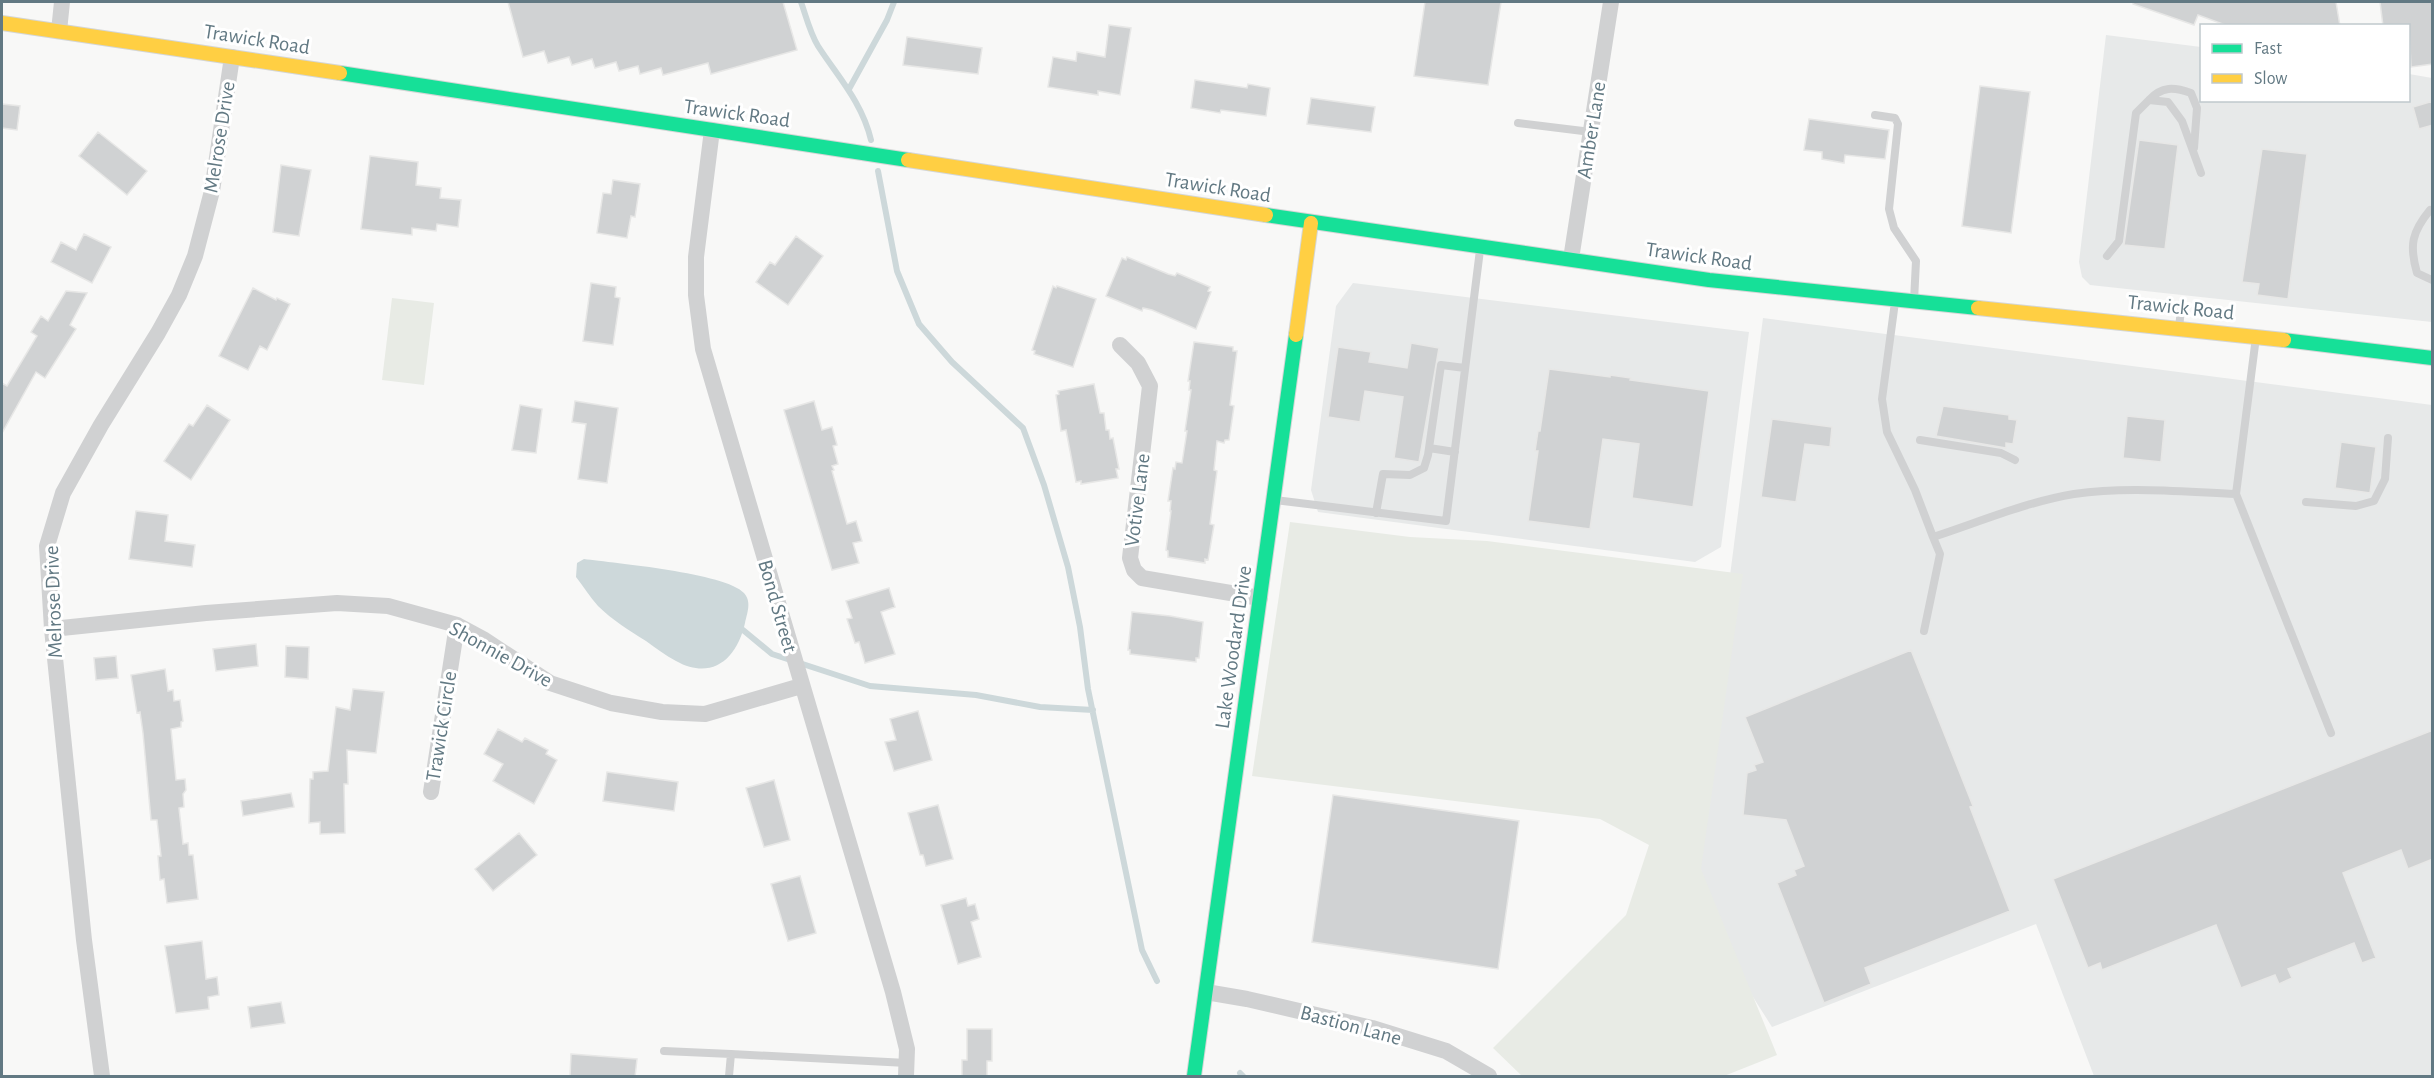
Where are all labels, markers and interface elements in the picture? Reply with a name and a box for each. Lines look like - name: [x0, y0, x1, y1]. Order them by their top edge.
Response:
- street label: Trawick Road: [202, 21, 312, 58]
- legend: [2200, 24, 2410, 102]
- text: Fast: [2254, 40, 2282, 58]
- text: Slow: [2254, 70, 2287, 88]
- street label: Melrose Drive: [200, 80, 239, 194]
- street label: Amber Lane: [1573, 80, 1610, 180]
- street label: Trawick Road: [682, 96, 792, 131]
- street label: Trawick Road: [1163, 169, 1273, 206]
- street label: Trawick Road: [1644, 239, 1754, 274]
- street label: Trawick Road: [2127, 291, 2235, 324]
- street label: Votive Lane: [1121, 452, 1154, 548]
- street label: Melrose Drive: [41, 545, 66, 659]
- street label: Bond Street: [754, 557, 801, 655]
- street label: Lake Woodard Drive: [1212, 564, 1255, 730]
- street label: Shonnie Drive: [446, 618, 556, 691]
- street label: Trawick Circle: [422, 670, 461, 783]
- street label: Bastion Lane: [1298, 1002, 1404, 1049]

